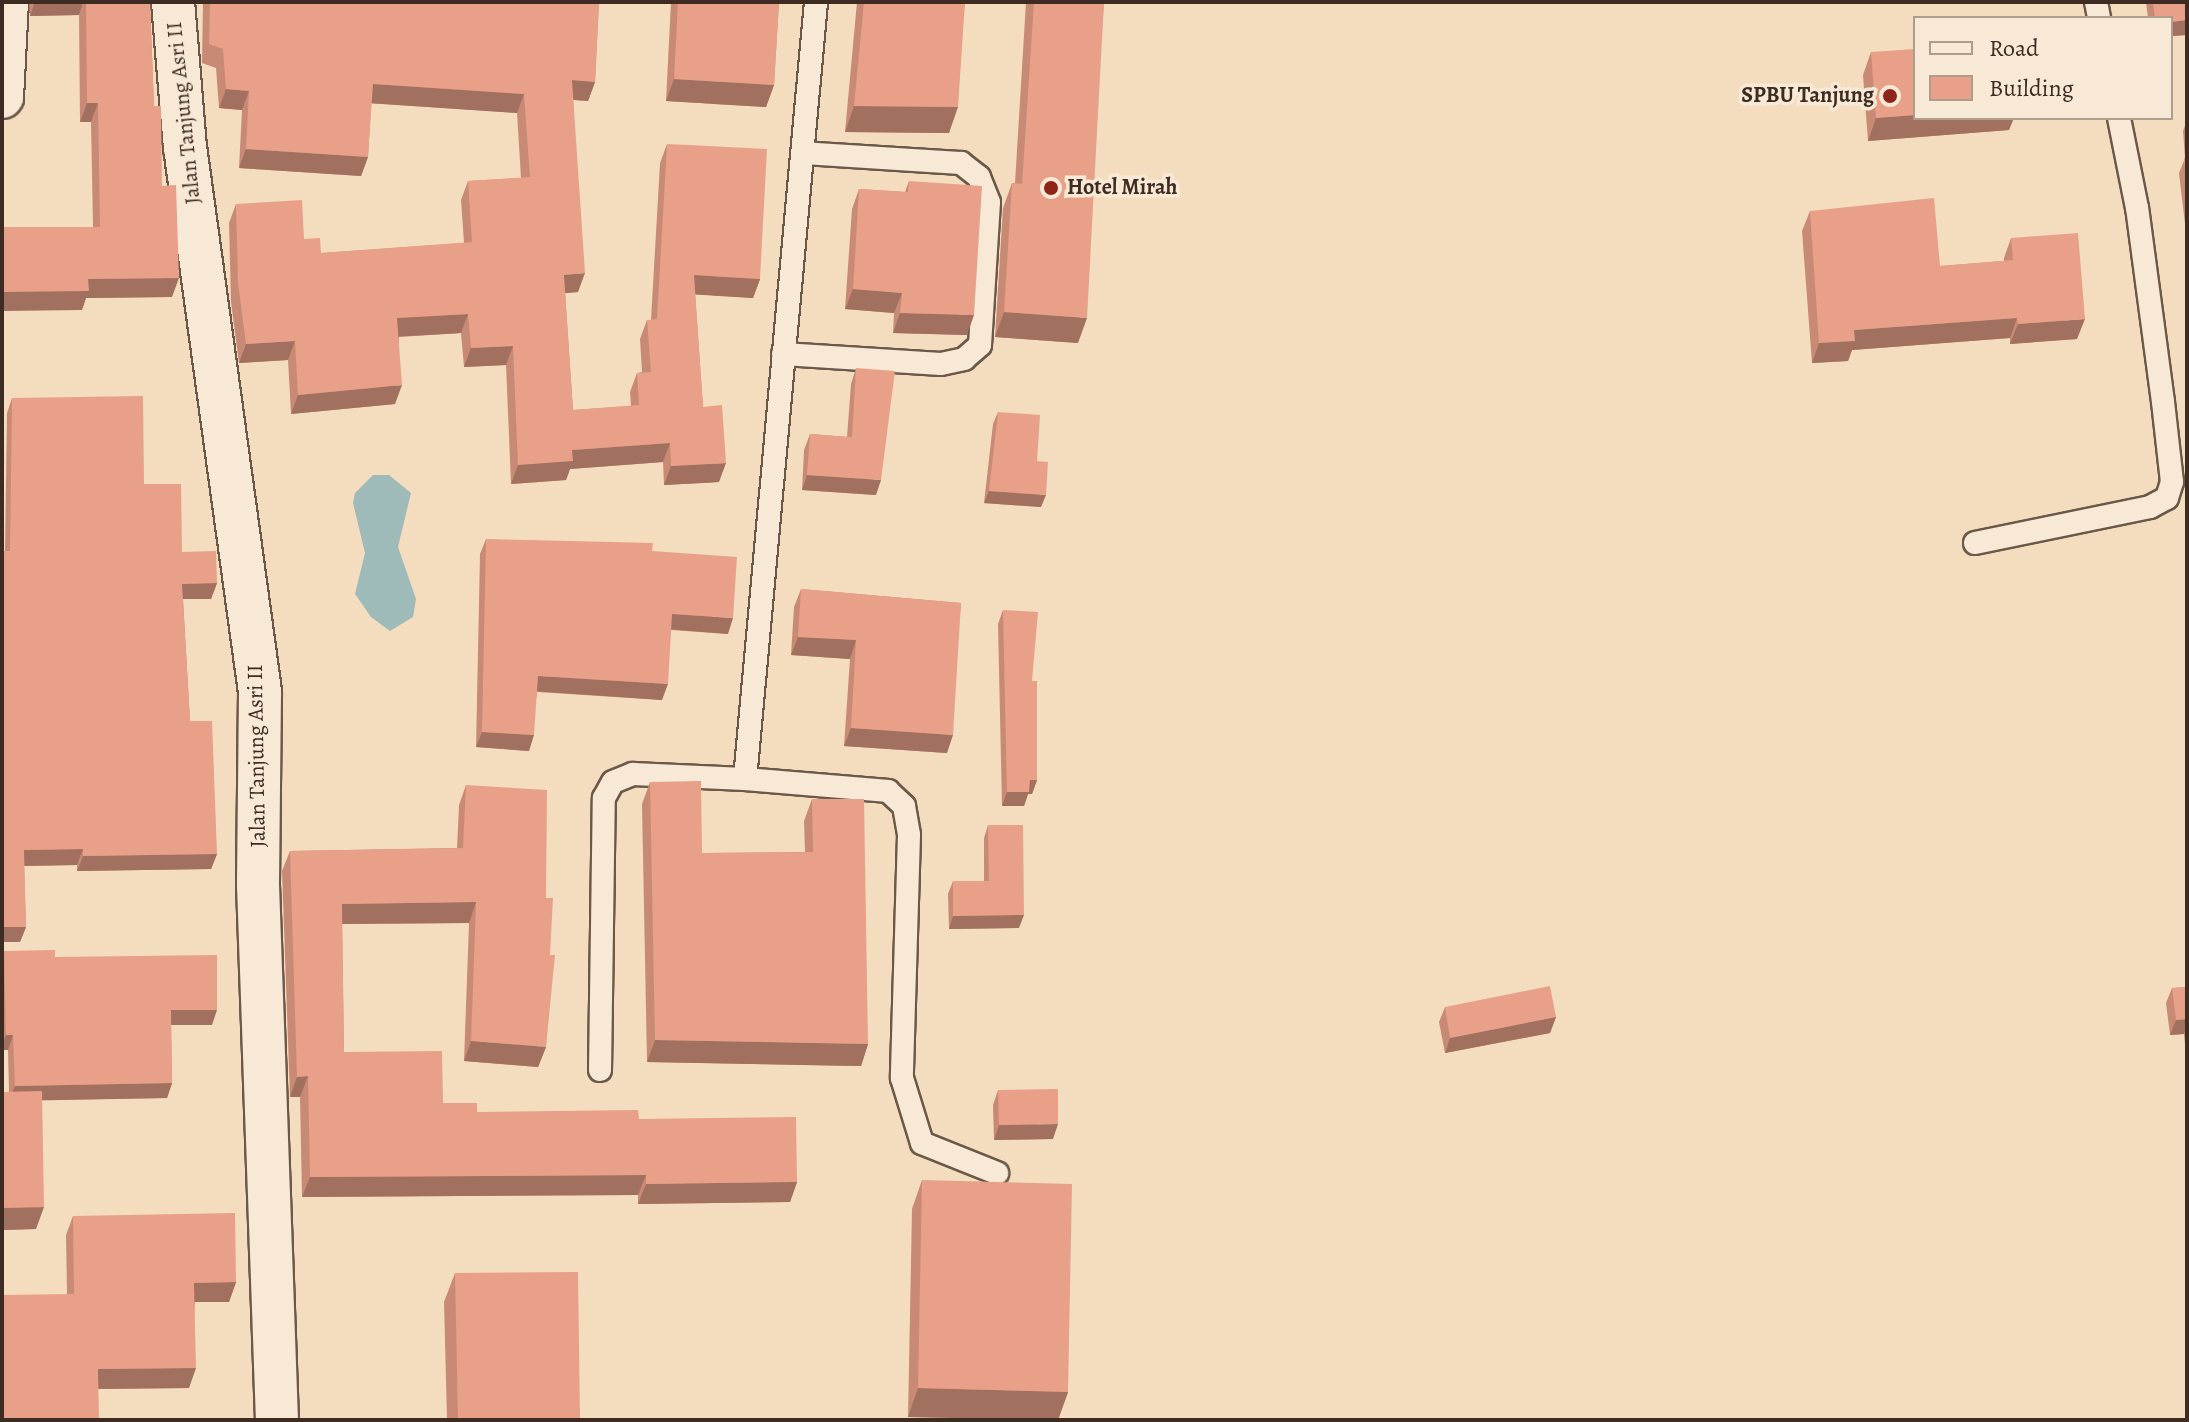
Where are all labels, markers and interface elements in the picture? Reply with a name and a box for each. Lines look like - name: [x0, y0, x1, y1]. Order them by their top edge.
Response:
- legend: [1913, 16, 2173, 120]
- street label: Jalan Tanjung Asri II: [161, 20, 207, 206]
- text: Road: [1989, 32, 2039, 64]
- text: Building: [1989, 72, 2074, 104]
- place label: SPBU Tanjung: [1741, 83, 1874, 109]
- marker: SPBU Tanjung: [1881, 87, 1899, 105]
- place label: Hotel Mirah: [1067, 175, 1178, 201]
- marker: Hotel Mirah: [1042, 179, 1060, 197]
- street label: Jalan Tanjung Asri II: [242, 664, 272, 848]

